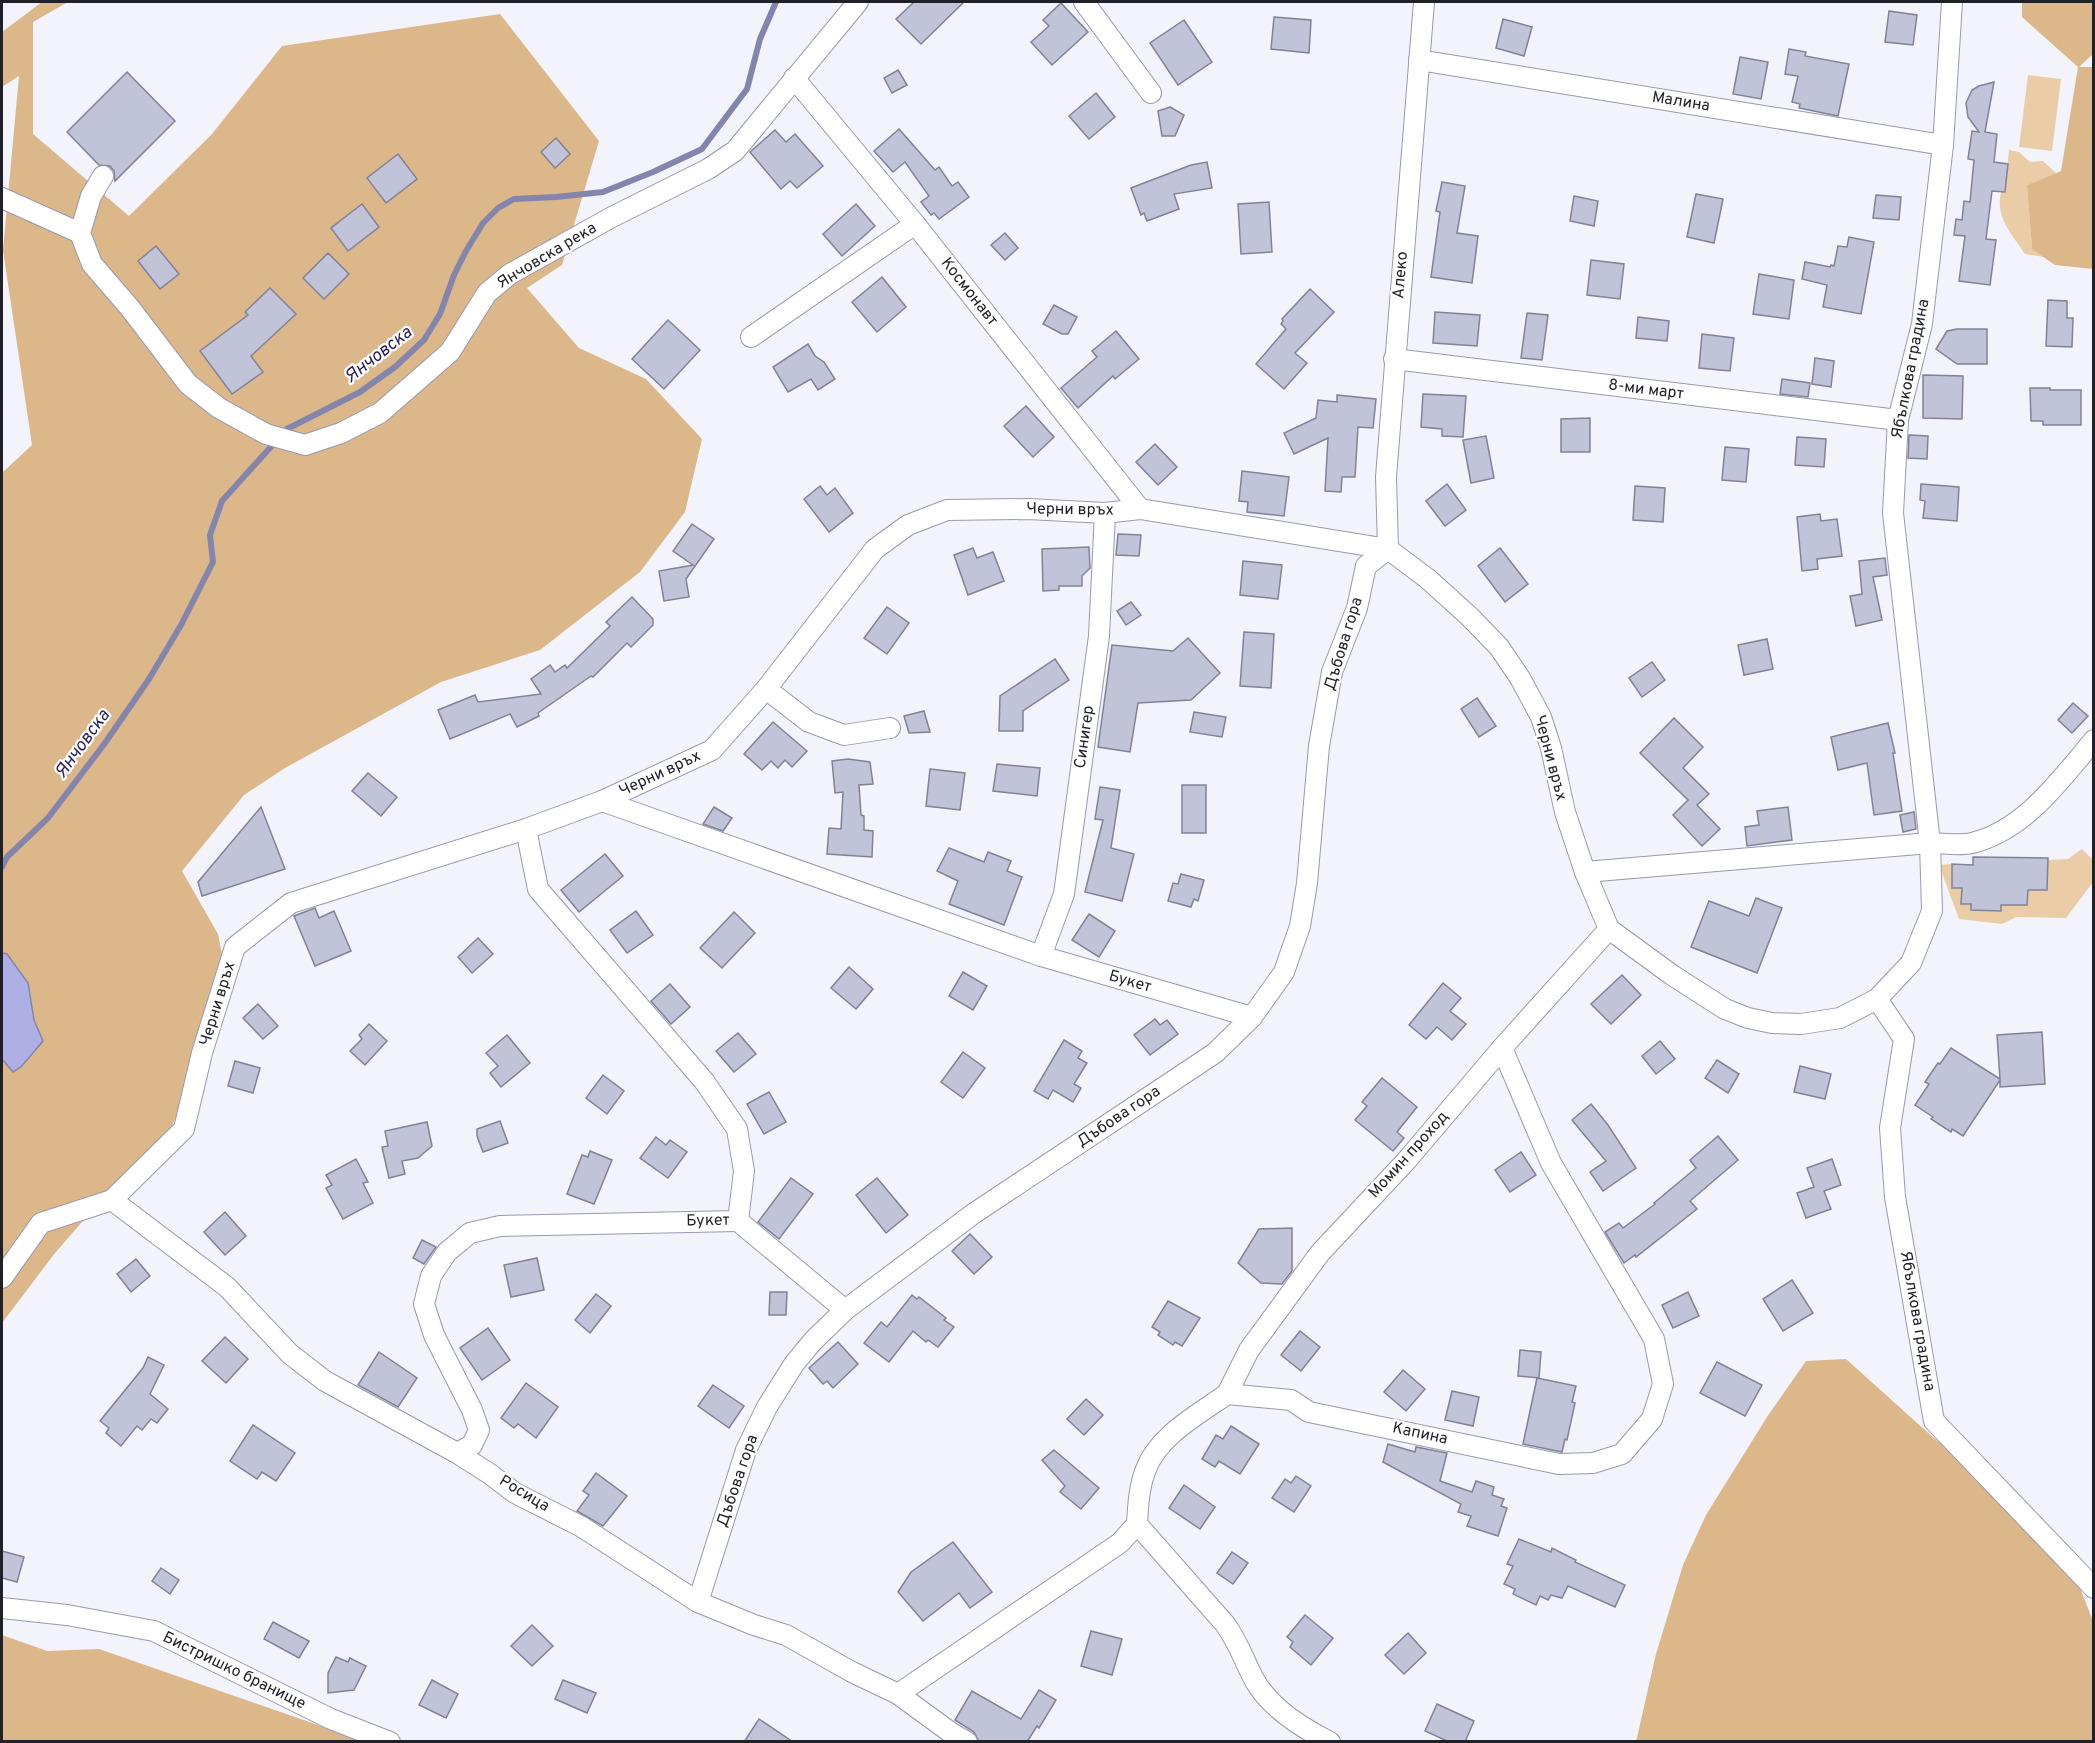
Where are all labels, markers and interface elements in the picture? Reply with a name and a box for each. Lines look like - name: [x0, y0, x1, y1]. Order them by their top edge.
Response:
- street label: Малина: [1651, 88, 1711, 116]
- street label: Янчовска река: [493, 218, 601, 294]
- street label: Алеко: [1389, 250, 1413, 299]
- street label: Космонавт: [936, 254, 1002, 330]
- street label: Ябълкова градина: [1888, 297, 1934, 441]
- water label: Янчовска: [341, 321, 418, 388]
- street label: 8-ми март: [1607, 375, 1685, 405]
- street label: Черни връх: [1026, 499, 1114, 521]
- street label: Дъбова гора: [1320, 595, 1368, 693]
- street label: Синигер: [1071, 704, 1099, 770]
- water label: Янчовска: [50, 705, 116, 783]
- street label: Черни връх: [1529, 713, 1571, 803]
- street label: Черни връх: [616, 746, 704, 802]
- street label: Черни връх: [196, 959, 240, 1049]
- street label: Букет: [1106, 966, 1154, 998]
- street label: Дъбова гора: [1073, 1082, 1165, 1152]
- street label: Момин проход: [1365, 1107, 1453, 1203]
- street label: Букет: [686, 1211, 730, 1231]
- street label: Ябълкова градина: [1895, 1249, 1939, 1393]
- street label: Капина: [1391, 1418, 1449, 1450]
- street label: Дъбова гора: [713, 1432, 763, 1530]
- street label: Росица: [495, 1471, 553, 1517]
- street label: Бистришко бранище: [159, 1628, 309, 1714]

